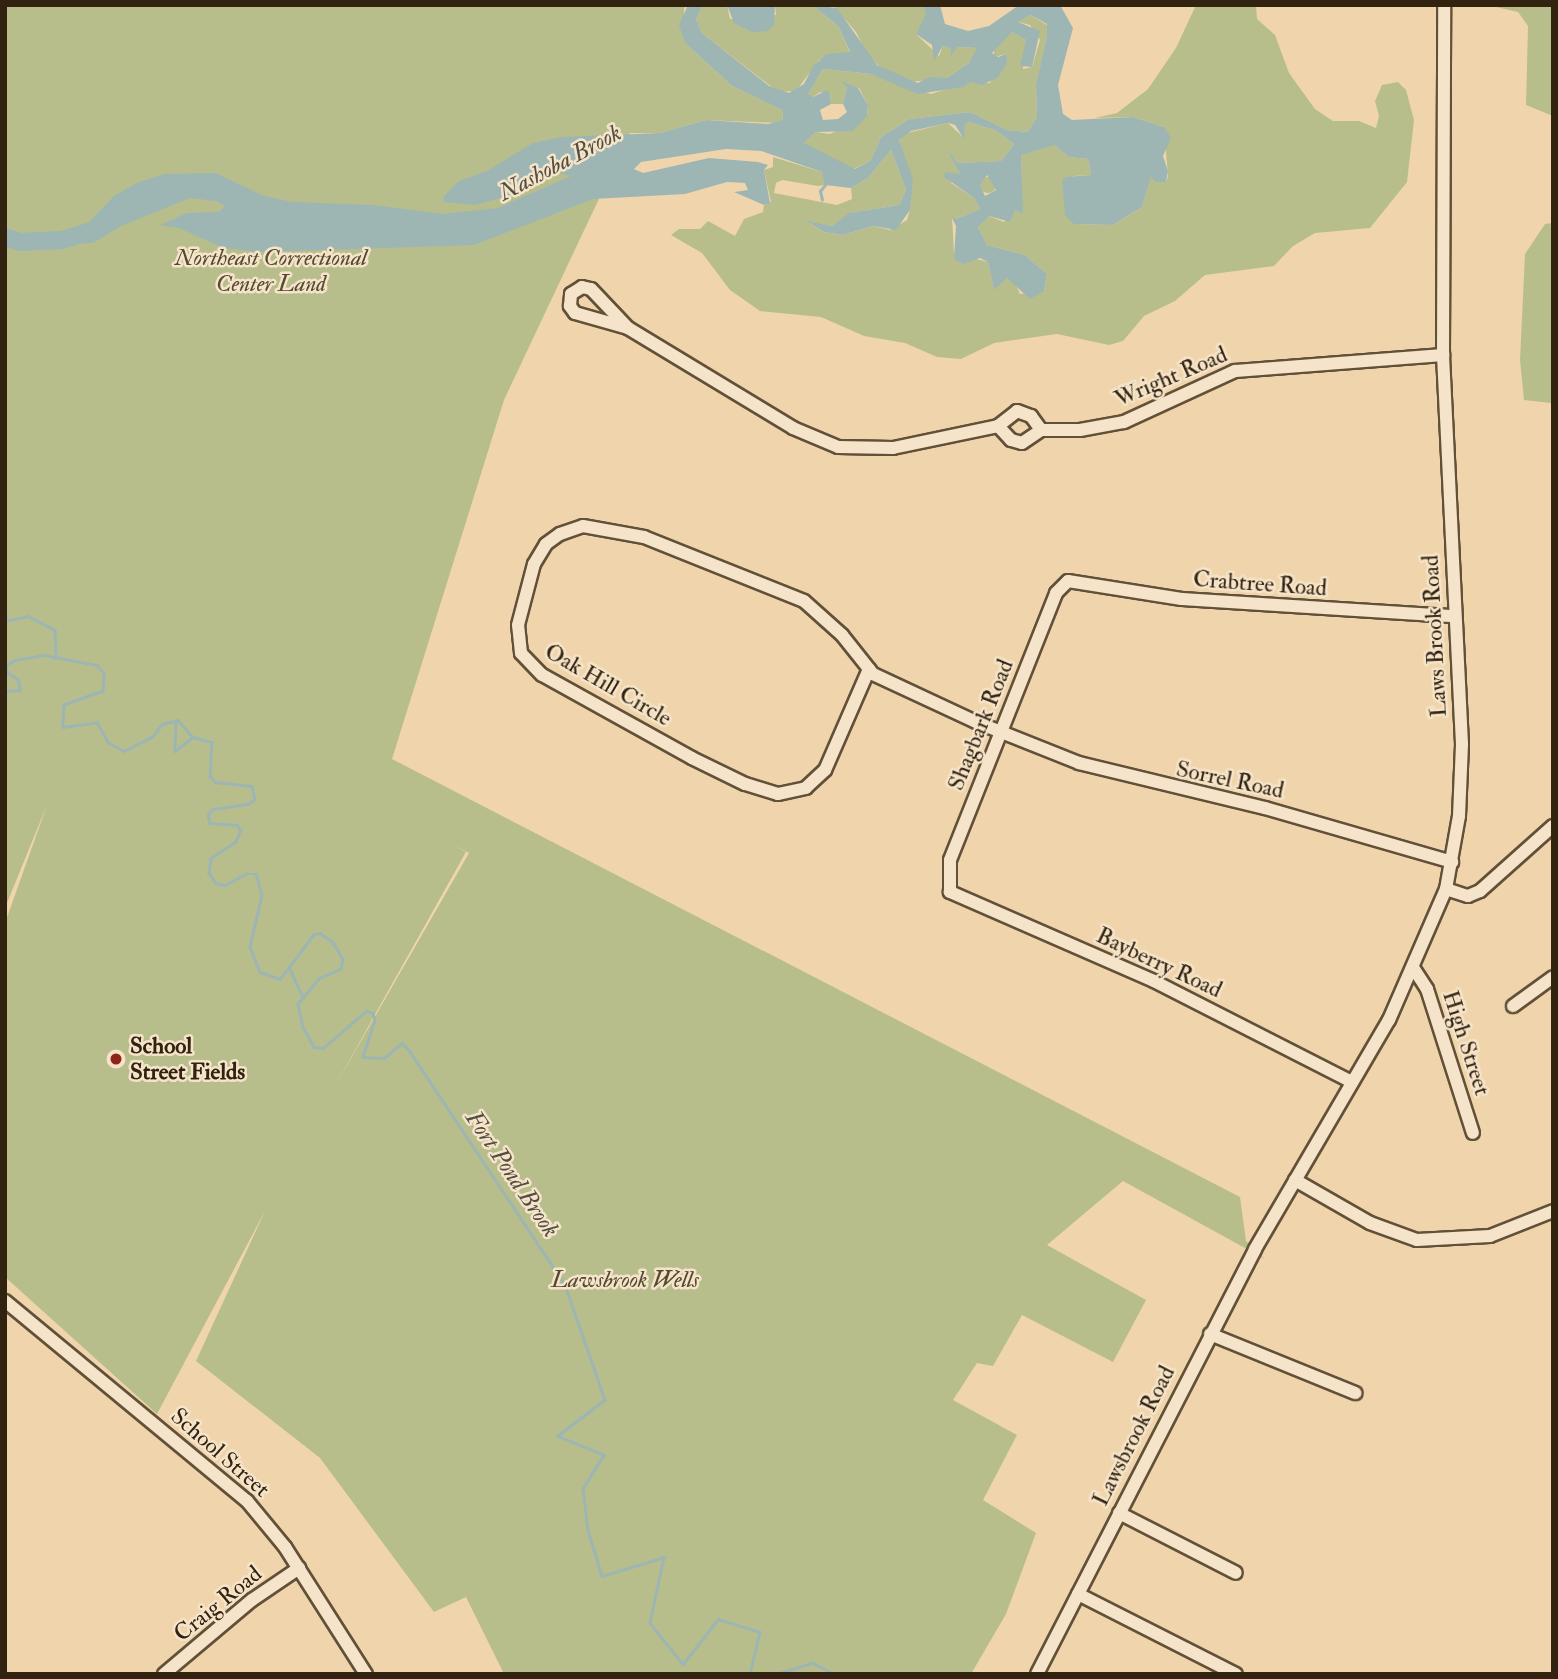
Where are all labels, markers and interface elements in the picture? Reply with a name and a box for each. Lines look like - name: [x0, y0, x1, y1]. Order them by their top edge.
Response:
- water label: Nashoba Brook: [494, 119, 626, 207]
- park label: Northeast Correctional Center Land: [175, 244, 367, 298]
- street label: Wright Road: [1110, 341, 1232, 413]
- street label: Laws Brook Road: [1417, 554, 1453, 718]
- street label: Crabtree Road: [1192, 566, 1328, 602]
- street label: Oak Hill Circle: [540, 638, 676, 732]
- street label: Shagbark Road: [942, 655, 1020, 795]
- street label: Sorrel Road: [1174, 755, 1286, 805]
- street label: Bayberry Road: [1092, 922, 1226, 1004]
- street label: High Street: [1436, 987, 1496, 1099]
- place label: School Street Fields: [130, 1032, 245, 1086]
- marker: School Street Fields: [108, 1051, 124, 1067]
- water label: Fort Pond Brook: [459, 1105, 565, 1243]
- park label: Lawsbrook Wells: [551, 1266, 699, 1294]
- street label: Lawsbrook Road: [1087, 1361, 1181, 1511]
- street label: School Street: [165, 1402, 275, 1504]
- street label: Craig Road: [169, 1560, 267, 1648]

